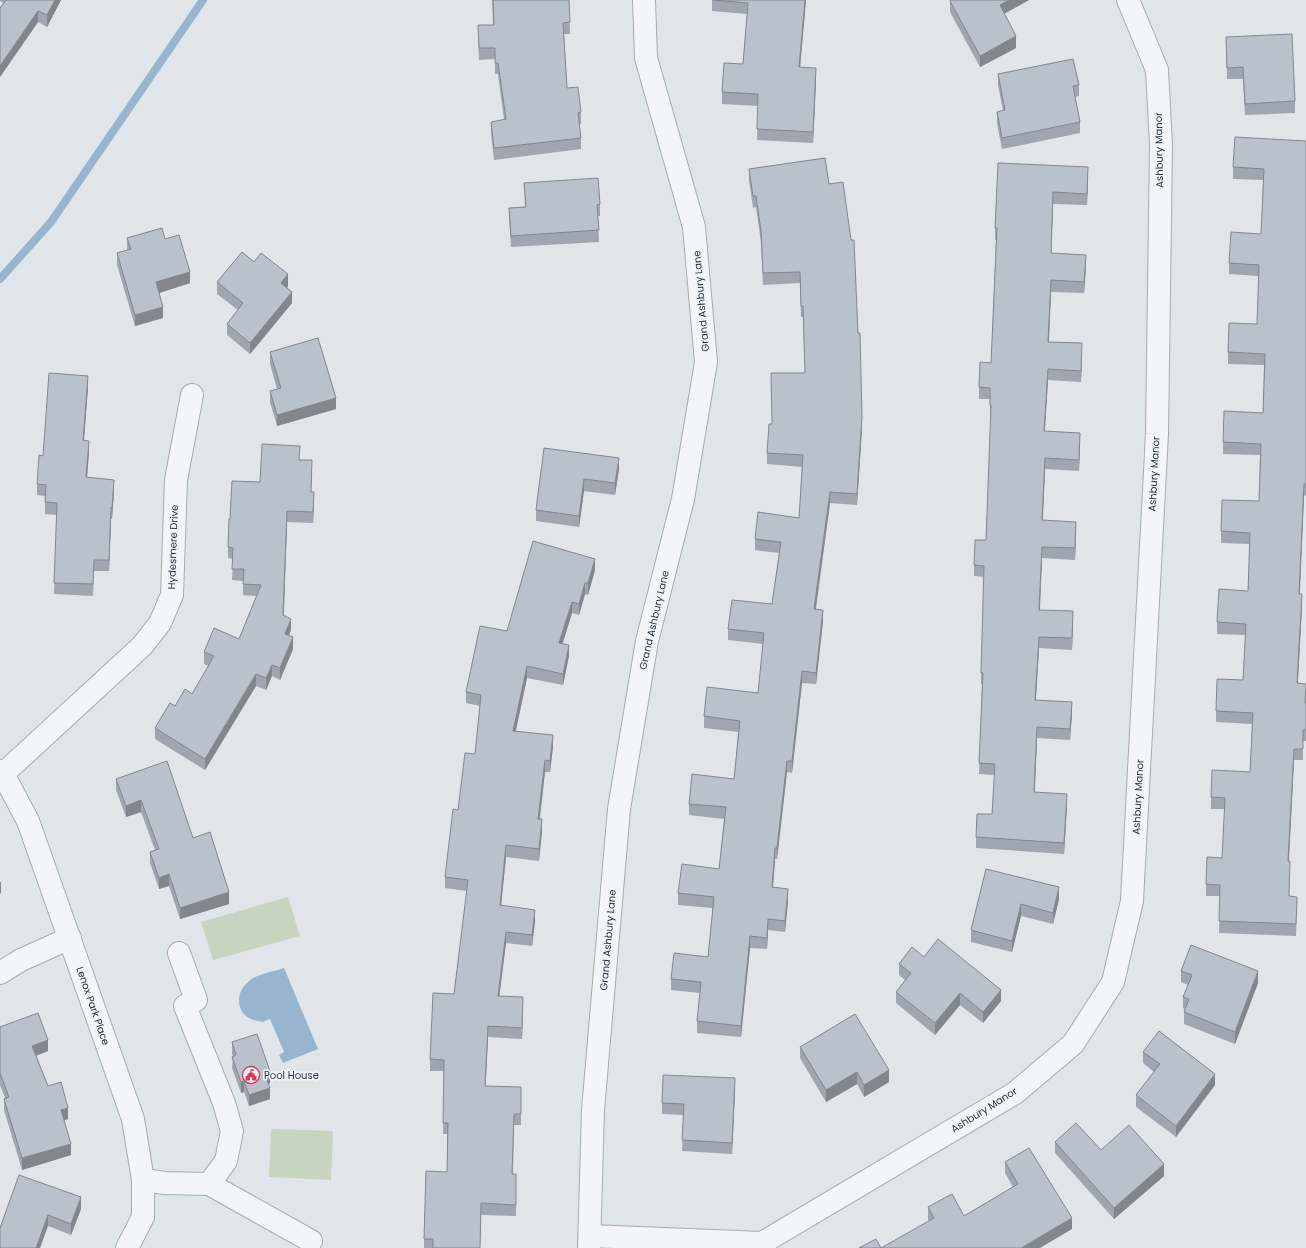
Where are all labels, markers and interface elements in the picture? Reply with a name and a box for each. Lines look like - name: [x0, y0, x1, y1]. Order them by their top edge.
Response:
- street label: Ashbury Manor: [1151, 112, 1167, 188]
- street label: Grand Ashbury Lane: [689, 250, 713, 352]
- street label: Ashbury Manor: [1145, 436, 1163, 512]
- street label: Hydesmere Drive: [164, 504, 182, 590]
- street label: Grand Ashbury Lane: [635, 569, 673, 671]
- street label: Ashbury Manor: [1129, 759, 1147, 835]
- street label: Grand Ashbury Lane: [596, 889, 620, 991]
- street label: Lenox Park Place: [73, 965, 113, 1047]
- public building icon: Pool House: [241, 1065, 261, 1085]
- place label: Pool House: [264, 1068, 319, 1083]
- street label: Ashbury Manor: [948, 1084, 1020, 1136]

